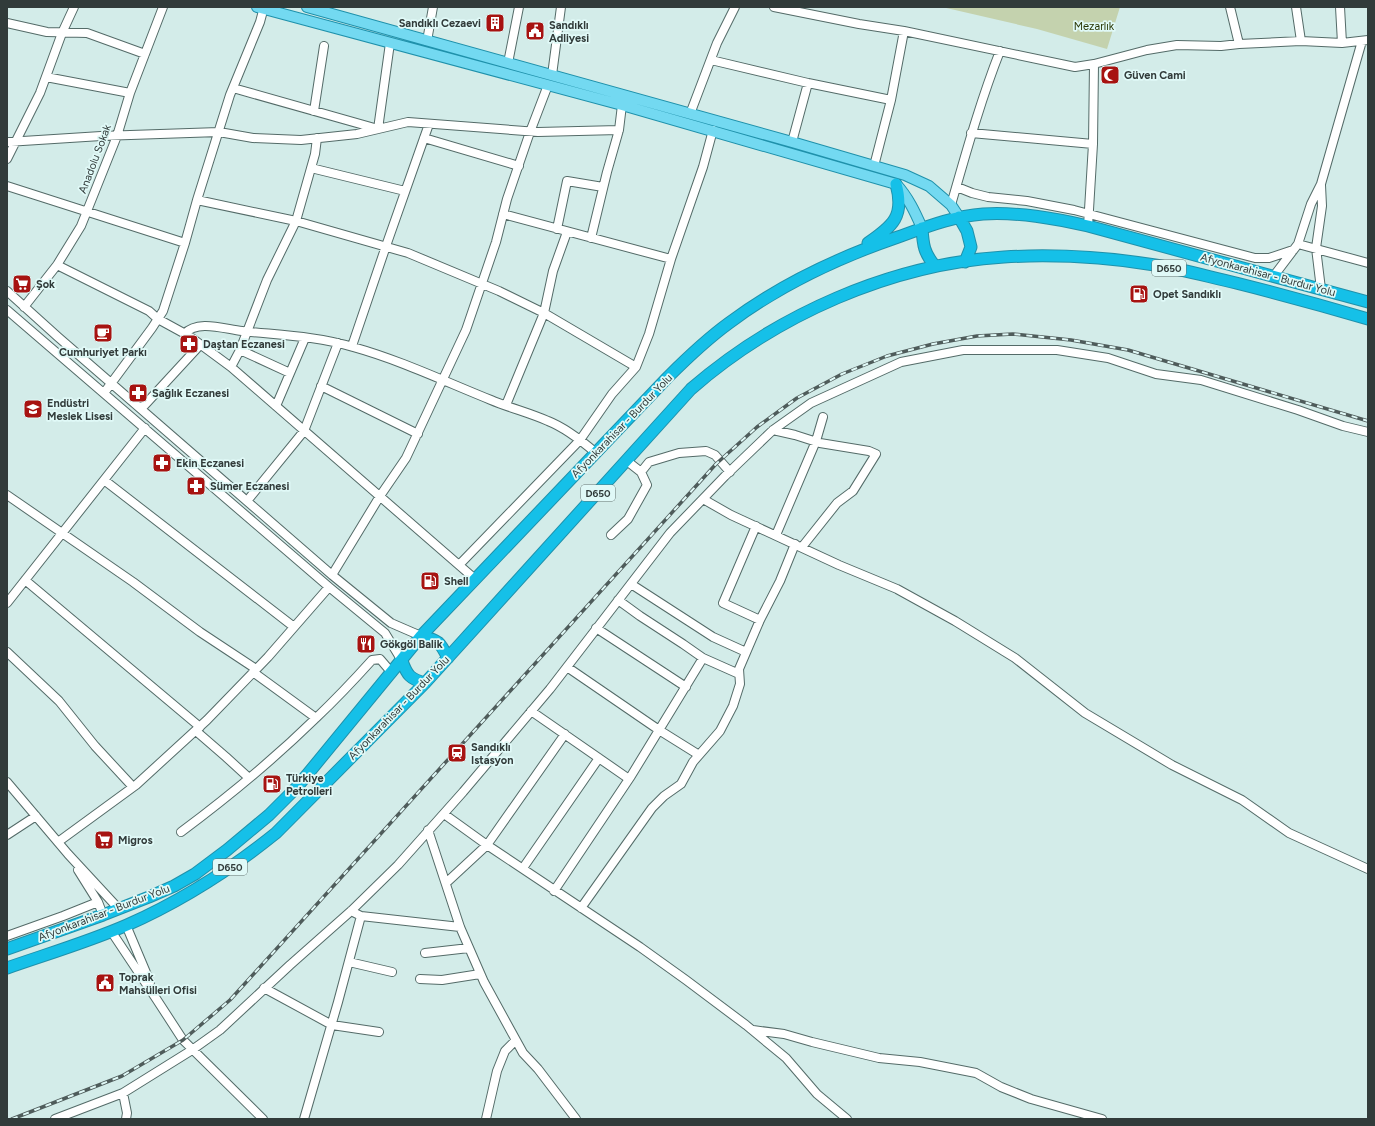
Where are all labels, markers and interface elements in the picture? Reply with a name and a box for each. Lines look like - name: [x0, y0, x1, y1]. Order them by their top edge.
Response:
- building icon: Sandıklı Cezaevi: [484, 12, 506, 34]
- place label: Sandıklı Cezaevi: [399, 17, 481, 30]
- place label: Sandıklı Adliyesi: [549, 19, 589, 45]
- public building icon: Sandıklı Adliyesi: [524, 20, 546, 42]
- park label: Mezarlık: [1074, 20, 1115, 33]
- mosque icon: Güven Cami: [1099, 64, 1121, 86]
- place label: Güven Cami: [1124, 69, 1186, 82]
- street label: Anadolu Sokak: [76, 122, 114, 195]
- street label: Afyonkarahisar - Burdur Yolu: [1199, 251, 1337, 299]
- road number: D650: [1152, 260, 1186, 276]
- supermarket icon: Şok: [11, 273, 33, 295]
- place label: Şok: [36, 278, 55, 291]
- fuel station icon: Opet Sandıklı: [1128, 283, 1150, 305]
- place label: Opet Sandıklı: [1153, 288, 1221, 301]
- cafe icon: Cumhuriyet Parkı: [92, 322, 114, 344]
- pharmacy icon: Daştan Eczanesi: [178, 333, 200, 355]
- place label: Daştan Eczanesi: [203, 338, 285, 351]
- place label: Cumhuriyet Parkı: [59, 346, 147, 359]
- street label: Afyonkarahisar - Burdur Yolu: [569, 371, 675, 481]
- pharmacy icon: Sağlık Eczanesi: [127, 382, 149, 404]
- place label: Sağlık Eczanesi: [152, 387, 229, 400]
- place label: Endüstri Meslek Lisesi: [47, 397, 113, 423]
- school or university icon: Endüstri Meslek Lisesi: [22, 398, 44, 420]
- pharmacy icon: Ekin Eczanesi: [151, 452, 173, 474]
- place label: Ekin Eczanesi: [176, 457, 244, 470]
- pharmacy icon: Sümer Eczanesi: [185, 475, 207, 497]
- place label: Sümer Eczanesi: [210, 480, 289, 493]
- road number: D650: [581, 485, 615, 501]
- fuel station icon: Shell: [419, 570, 441, 592]
- place label: Shell: [444, 575, 469, 588]
- restaurant icon: Gökgöl Balik: [355, 633, 377, 655]
- place label: Gökgöl Balik: [380, 638, 443, 651]
- street label: Afyonkarahisar - Burdur Yolu: [346, 653, 452, 763]
- place label: Sandıklı Istasyon: [471, 741, 513, 767]
- station icon: Sandıklı Istasyon: [446, 742, 468, 764]
- place label: Türkiye Petrolleri: [286, 772, 332, 798]
- fuel station icon: Türkiye Petrolleri: [261, 773, 283, 795]
- supermarket icon: Migros: [93, 829, 115, 851]
- place label: Migros: [118, 834, 153, 847]
- road number: D650: [213, 859, 247, 875]
- street label: Afyonkarahisar - Burdur Yolu: [37, 882, 171, 944]
- place label: Toprak Mahsülleri Ofisi: [119, 971, 197, 997]
- public building icon: Toprak Mahsülleri Ofisi: [94, 972, 116, 994]

